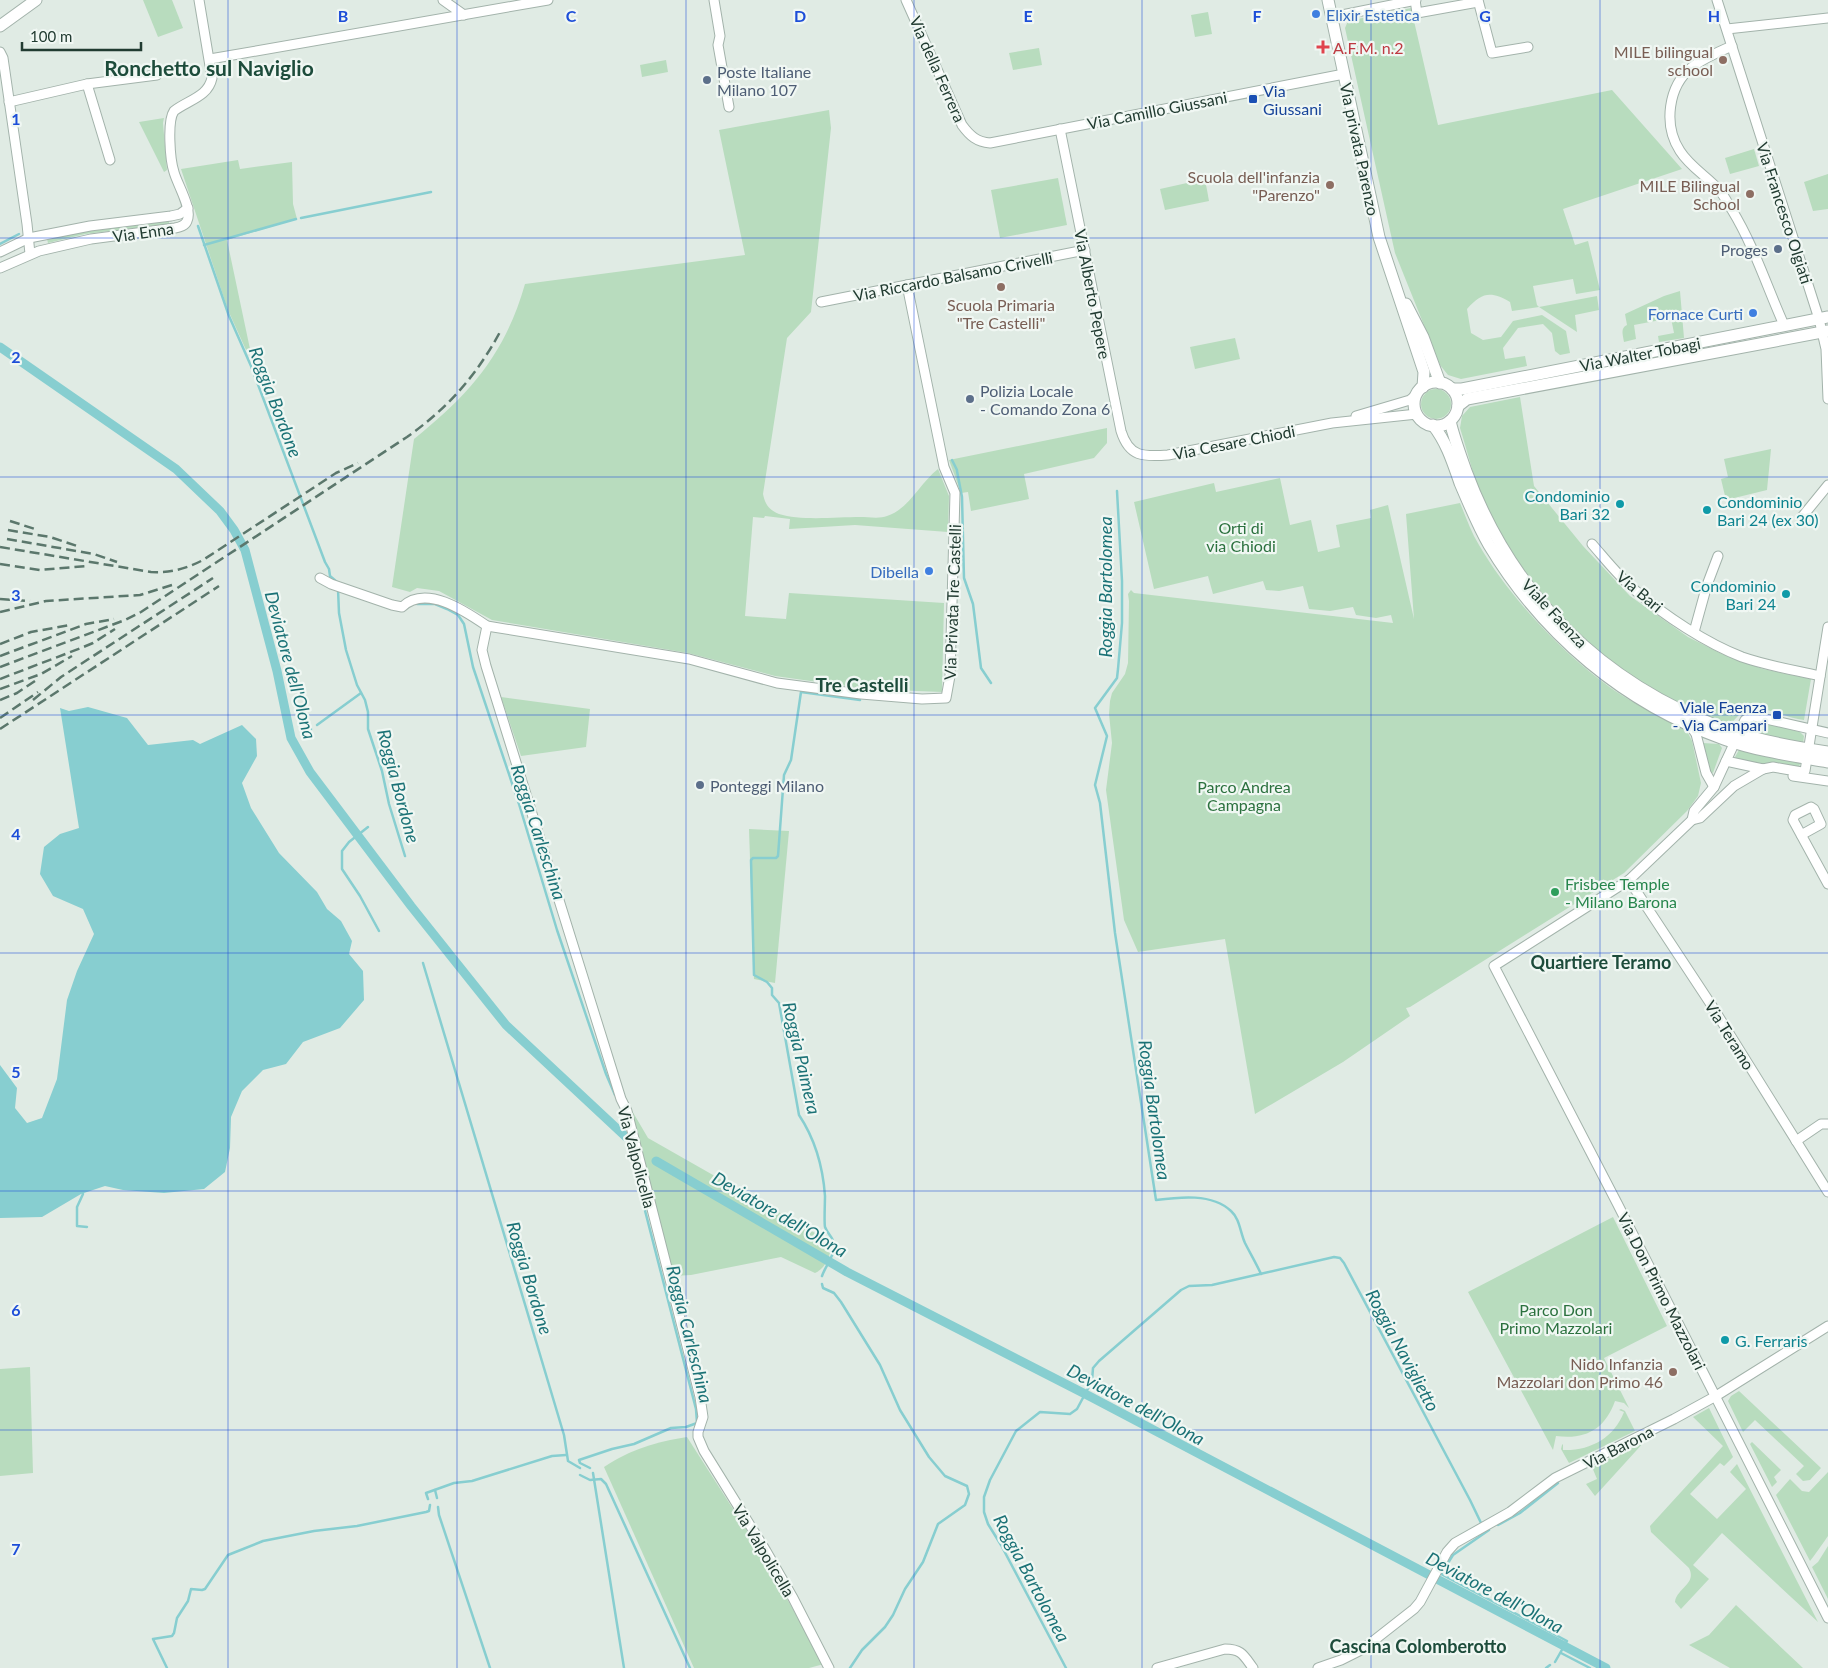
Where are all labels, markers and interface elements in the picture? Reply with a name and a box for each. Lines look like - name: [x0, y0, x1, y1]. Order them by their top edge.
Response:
- place label: Elixir Estetica: [1326, 5, 1420, 24]
- text: B: [338, 6, 348, 25]
- text: C: [566, 6, 577, 25]
- text: D: [794, 6, 806, 25]
- text: E: [1023, 6, 1033, 25]
- text: F: [1252, 6, 1262, 25]
- text: G: [1479, 6, 1491, 25]
- text: H: [1708, 6, 1720, 25]
- marker: Elixir Estetica: [1310, 8, 1322, 20]
- street label: Via della Ferrera: [906, 13, 970, 125]
- scale bar: [22, 20, 141, 52]
- text: 100 m: [30, 27, 72, 45]
- place label: A.F.M. n.2: [1333, 38, 1404, 57]
- marker: A.F.M. n.2: [1317, 41, 1329, 53]
- place label: MILE bilingual school: [1614, 42, 1713, 79]
- marker: MILE bilingual school: [1717, 54, 1729, 66]
- district label: Ronchetto sul Naviglio: [104, 55, 314, 80]
- place label: Poste Italiane Milano 107: [717, 62, 811, 99]
- marker: Poste Italiane Milano 107: [701, 74, 713, 86]
- place label: Via Giussani: [1263, 81, 1322, 118]
- street label: Via privata Parenzo: [1337, 81, 1383, 217]
- street label: Via Camillo Giussani: [1085, 87, 1229, 133]
- marker: Via Giussani: [1247, 93, 1259, 105]
- text: 1: [11, 109, 21, 128]
- street label: Via Francesco Olgiati: [1753, 140, 1817, 286]
- place label: Scuola dell'infanzia "Parenzo": [1188, 167, 1320, 204]
- place label: MILE Bilingual School: [1640, 176, 1740, 213]
- marker: Scuola dell'infanzia "Parenzo": [1324, 179, 1336, 191]
- marker: MILE Bilingual School: [1744, 188, 1756, 200]
- street label: Via Enna: [111, 218, 175, 246]
- street label: Via Alberto Pepere: [1071, 227, 1115, 361]
- place label: Proges: [1720, 240, 1768, 259]
- marker: Proges: [1772, 243, 1784, 255]
- street label: Via Riccardo Balsamo Crivelli: [852, 247, 1054, 305]
- marker: Scuola Primaria "Tre Castelli": [995, 281, 1007, 293]
- place label: Scuola Primaria "Tre Castelli": [947, 295, 1055, 332]
- place label: Fornace Curti: [1648, 304, 1743, 323]
- marker: Fornace Curti: [1747, 307, 1759, 319]
- street label: Via Walter Tobagi: [1578, 333, 1702, 375]
- water label: Roggia Bordone: [245, 343, 307, 461]
- text: 2: [11, 347, 21, 366]
- place label: Polizia Locale - Comando Zona 6: [980, 381, 1110, 418]
- marker: Polizia Locale - Comando Zona 6: [964, 393, 976, 405]
- street label: Via Cesare Chiodi: [1171, 421, 1297, 463]
- place label: Condominio Bari 32: [1525, 486, 1610, 523]
- place label: Condominio Bari 24 (ex 30): [1717, 492, 1819, 529]
- marker: Condominio Bari 32: [1614, 498, 1626, 510]
- marker: Condominio Bari 24 (ex 30): [1701, 504, 1713, 516]
- water label: Roggia Bartolomea: [1094, 516, 1116, 658]
- park label: Orti di via Chiodi: [1206, 518, 1276, 555]
- street label: Via Privata Tre Castelli: [940, 524, 964, 680]
- place label: Dibella: [870, 562, 919, 581]
- marker: Dibella: [923, 565, 935, 577]
- street label: Via Bari: [1613, 566, 1667, 616]
- street label: Viale Faenza: [1518, 575, 1592, 651]
- place label: Condominio Bari 24: [1691, 576, 1776, 613]
- text: 3: [11, 585, 21, 604]
- marker: Condominio Bari 24: [1780, 588, 1792, 600]
- water label: Deviatore dell'Olona: [261, 589, 321, 741]
- district label: Tre Castelli: [815, 673, 909, 696]
- place label: Viale Faenza - Via Campari: [1672, 697, 1767, 734]
- marker: Viale Faenza - Via Campari: [1771, 709, 1783, 721]
- water label: Roggia Bordone: [373, 727, 425, 845]
- water label: Roggia Carleschina: [507, 761, 571, 903]
- place label: Ponteggi Milano: [710, 776, 824, 795]
- park label: Parco Andrea Campagna: [1197, 777, 1291, 814]
- marker: Ponteggi Milano: [694, 779, 706, 791]
- text: 4: [11, 824, 21, 843]
- place label: Frisbee Temple - Milano Barona: [1565, 874, 1677, 911]
- marker: Frisbee Temple - Milano Barona: [1549, 886, 1561, 898]
- district label: Quartiere Teramo: [1531, 951, 1671, 973]
- street label: Via Teramo: [1701, 997, 1759, 1073]
- water label: Roggia Paimera: [778, 1000, 826, 1116]
- water label: Roggia Bartolomea: [1134, 1039, 1176, 1181]
- text: 5: [11, 1062, 21, 1081]
- street label: Via Valpolicella: [614, 1104, 660, 1210]
- water label: Deviatore dell'Olona: [709, 1166, 851, 1262]
- street label: Via Don Primo Mazzolari: [1614, 1209, 1710, 1373]
- water label: Roggia Bordone: [502, 1219, 558, 1337]
- water label: Roggia Carleschina: [662, 1263, 718, 1405]
- water label: Roggia Naviglietto: [1362, 1285, 1444, 1415]
- text: 6: [11, 1300, 21, 1319]
- park label: Parco Don Primo Mazzolari: [1500, 1300, 1612, 1337]
- place label: G. Ferraris: [1735, 1331, 1807, 1350]
- marker: G. Ferraris: [1719, 1334, 1731, 1346]
- place label: Nido Infanzia Mazzolari don Primo 46: [1496, 1354, 1663, 1391]
- water label: Deviatore dell'Olona: [1064, 1359, 1208, 1449]
- marker: Nido Infanzia Mazzolari don Primo 46: [1667, 1366, 1679, 1378]
- street label: Via Barona: [1580, 1421, 1656, 1473]
- street label: Via Valpolicella: [729, 1500, 799, 1600]
- water label: Roggia Bartolomea: [989, 1511, 1075, 1645]
- text: 7: [11, 1539, 21, 1558]
- water label: Deviatore dell'Olona: [1423, 1547, 1567, 1637]
- district label: Cascina Colomberotto: [1329, 1635, 1507, 1657]

